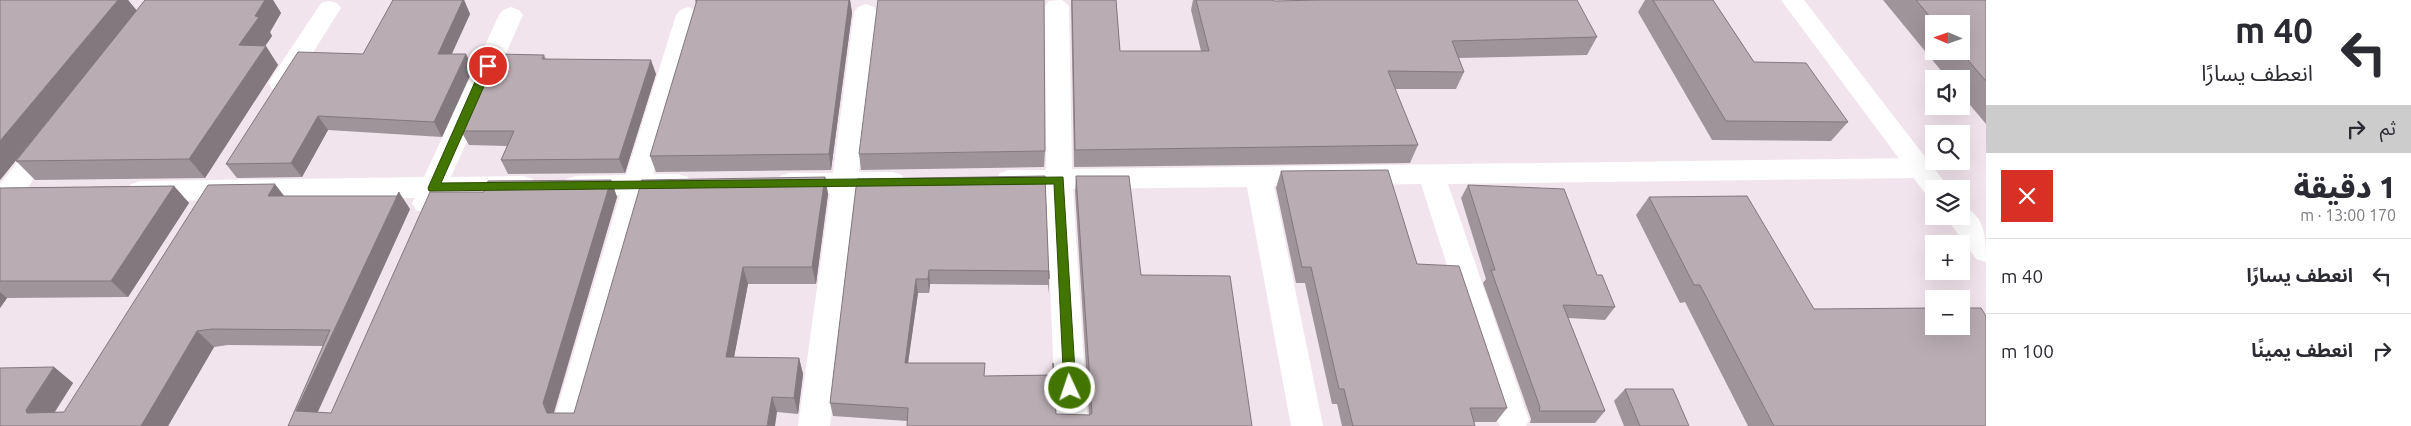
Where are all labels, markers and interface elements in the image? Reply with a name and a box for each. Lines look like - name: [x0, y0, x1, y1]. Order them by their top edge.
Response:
- text: 40 m: [2235, 10, 2313, 50]
- north arrow: [1925, 15, 1970, 60]
- map controls: [1925, 15, 1970, 335]
- icon: left: [2331, 20, 2396, 85]
- pin: [467, 45, 509, 87]
- icon: arrive: [474, 52, 502, 80]
- text: انعطف يسارًا: [2201, 60, 2313, 85]
- button: sound: [1925, 70, 1970, 115]
- icon: right: [2342, 115, 2370, 143]
- text: ثم: [2380, 117, 2396, 139]
- button: search: [1925, 125, 1970, 170]
- button: close: [2001, 170, 2053, 222]
- text: 1 دقيقة: [2294, 170, 2396, 204]
- button: layers: [1925, 180, 1970, 225]
- text: 170 m · 13:00: [2300, 206, 2396, 224]
- button: +: [1925, 235, 1970, 280]
- icon: left: [2368, 262, 2396, 290]
- text: انعطف يسارًا: [2246, 264, 2353, 286]
- text: 40 m: [2001, 265, 2043, 287]
- button: −: [1925, 290, 1970, 335]
- icon: right: [2368, 337, 2396, 365]
- text: انعطف يمينًا: [2251, 339, 2353, 361]
- text: 100 m: [2001, 340, 2054, 362]
- position arrow: [1043, 361, 1095, 413]

